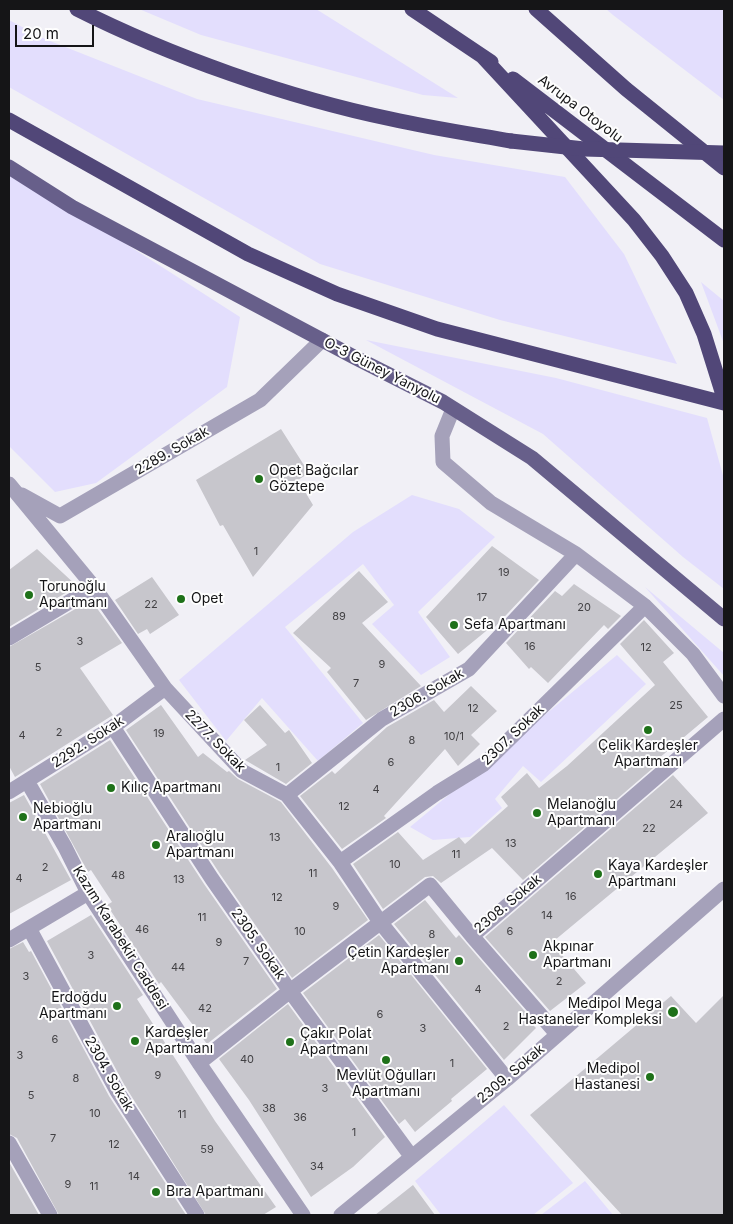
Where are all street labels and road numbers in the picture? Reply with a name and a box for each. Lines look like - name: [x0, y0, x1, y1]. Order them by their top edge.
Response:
- street label: Avrupa Otoyolu: [534, 72, 626, 146]
- street label: O-3 Güney Yanyolu: [321, 334, 443, 408]
- street label: 2289. Sokak: [132, 423, 212, 479]
- street label: 2306. Sokak: [387, 665, 467, 721]
- street label: 2307. Sokak: [478, 701, 548, 769]
- street label: 2277. Sokak: [181, 706, 249, 776]
- street label: 2292. Sokak: [49, 712, 127, 772]
- street label: Kazım Karabekir Caddesi: [69, 863, 171, 1013]
- street label: 2308. Sokak: [471, 871, 545, 937]
- street label: 2305. Sokak: [227, 905, 289, 983]
- street label: 2304. Sokak: [81, 1034, 137, 1114]
- street label: 2309. Sokak: [474, 1041, 548, 1107]

